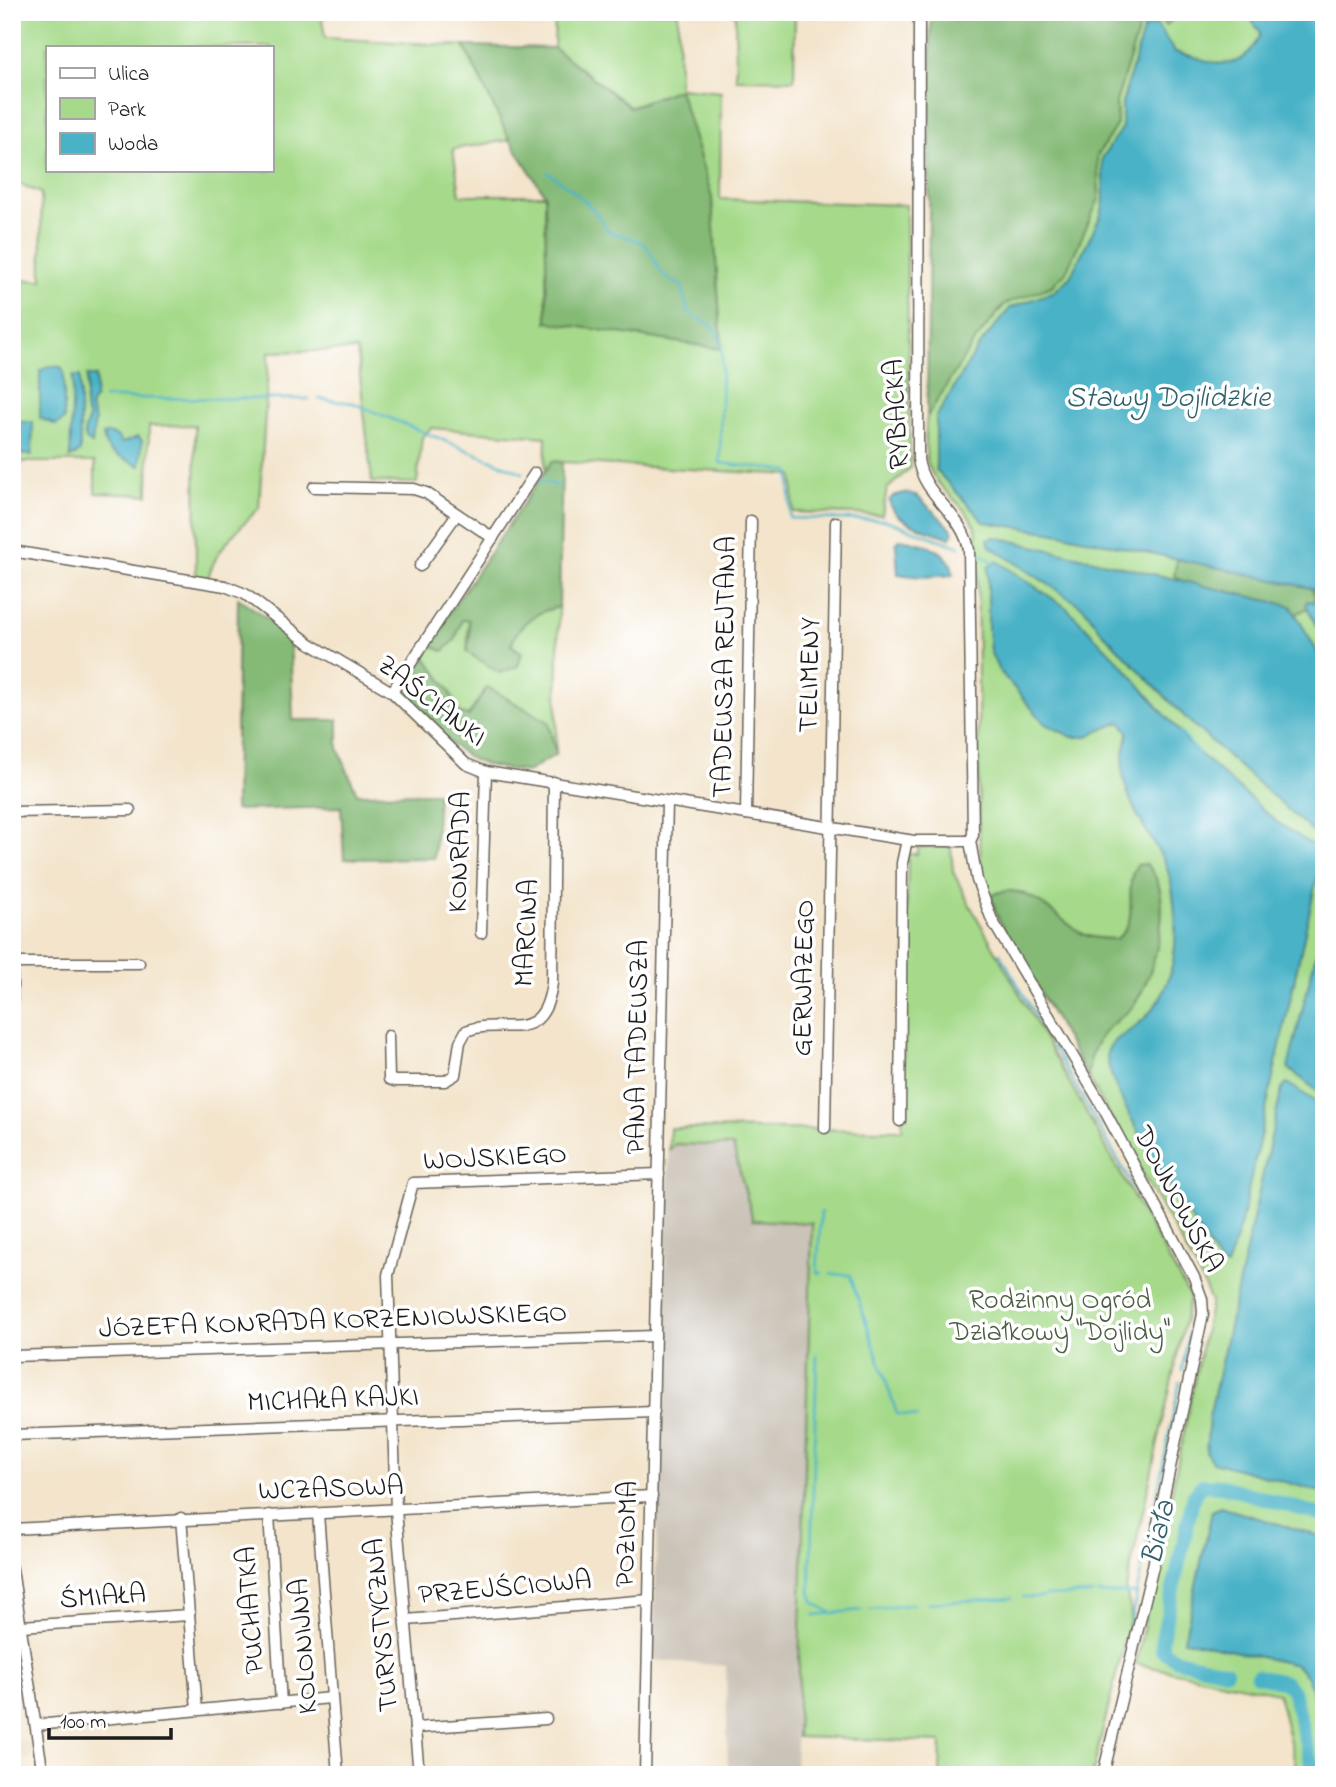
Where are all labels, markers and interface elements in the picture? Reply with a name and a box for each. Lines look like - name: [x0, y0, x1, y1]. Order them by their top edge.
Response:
- legend: [46, 46, 273, 172]
- text: Ulica: [108, 60, 149, 90]
- text: Park: [108, 96, 147, 126]
- text: Woda: [108, 130, 158, 160]
- street label: RYBACKA: [875, 358, 921, 470]
- water label: Stawy Dojlidzkie: [1066, 377, 1272, 421]
- street label: TADEUSZA REJTANA: [703, 536, 749, 798]
- street label: TELIMENY: [789, 617, 833, 733]
- street label: ZAŚCIANKI: [367, 646, 495, 758]
- street label: KONRADA: [438, 791, 484, 913]
- street label: MARCINA: [505, 878, 551, 988]
- street label: GERWAZEGO: [783, 899, 827, 1057]
- street label: PANA TADEUSZA: [617, 939, 661, 1155]
- street label: DOJNOWSKA: [1121, 1119, 1233, 1280]
- street label: WOJSKIEGO: [422, 1135, 568, 1183]
- park label: Rodzinny Ogród Działkowy "Dojlidy": [949, 1281, 1170, 1354]
- street label: JÓZEFA KONRADA KORZENIOWSKIEGO: [98, 1293, 568, 1351]
- street label: MICHAŁA KAJKI: [246, 1378, 420, 1424]
- street label: WCZASOWA: [258, 1467, 404, 1513]
- street label: POZIOMA: [606, 1480, 650, 1588]
- water label: Biała: [1131, 1496, 1189, 1570]
- street label: TURYSTYCZNA: [355, 1536, 411, 1714]
- street label: PUCHATKA: [227, 1545, 277, 1675]
- street label: PRZEJŚCIOWA: [417, 1561, 593, 1617]
- street label: ŚMIAŁA: [58, 1575, 148, 1621]
- street label: KOLONIJNA: [280, 1577, 330, 1715]
- scale bar: [49, 1696, 172, 1740]
- text: 100 m: [60, 1708, 106, 1738]

